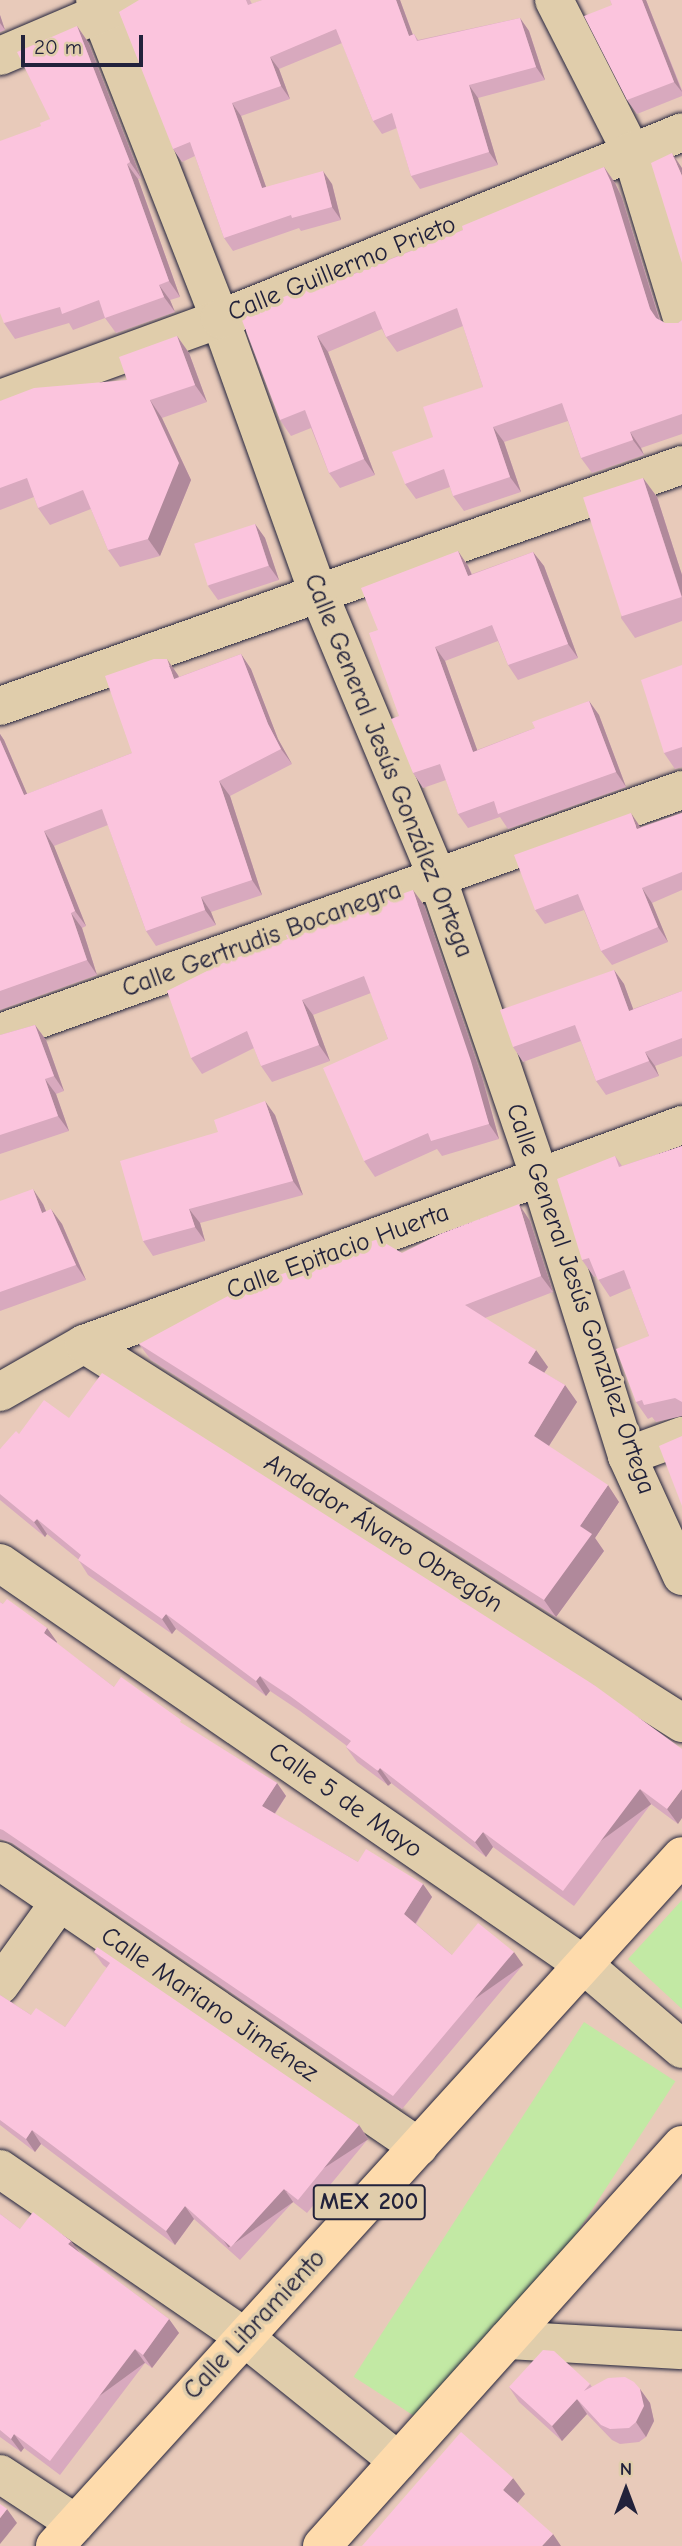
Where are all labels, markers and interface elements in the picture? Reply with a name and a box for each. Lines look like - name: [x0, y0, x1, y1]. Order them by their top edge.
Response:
- scale bar: [24, 21, 147, 65]
- text: 20 m: [34, 35, 82, 59]
- street label: Calle Guillermo Prieto: [223, 209, 461, 329]
- street label: Calle General Jesús González Ortega: [297, 570, 479, 962]
- street label: Calle Gertrudis Bocanegra: [118, 875, 406, 1005]
- street label: Calle General Jesús González Ortega: [498, 1100, 662, 1498]
- street label: Calle Epitacio Huerta: [223, 1197, 453, 1307]
- street label: Andador Álvaro Obregón: [258, 1448, 508, 1620]
- street label: Calle 5 de Mayo: [262, 1736, 428, 1866]
- street label: Calle Mariano Jiménez: [95, 1921, 323, 2089]
- road number: MEX 200: [311, 2182, 427, 2222]
- street label: Calle Libramiento: [178, 2244, 332, 2406]
- north arrow: [591, 2455, 661, 2525]
- text: N: [620, 2458, 632, 2480]

